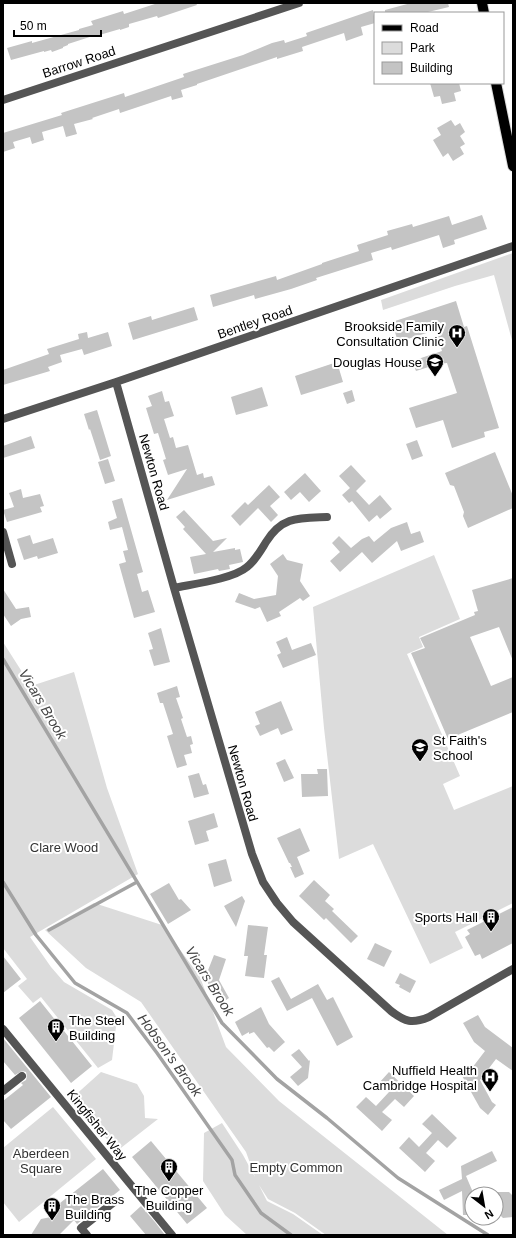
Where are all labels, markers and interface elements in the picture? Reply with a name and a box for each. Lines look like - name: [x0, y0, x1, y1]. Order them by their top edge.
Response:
- scale bar: [14, 12, 101, 38]
- legend: [374, 12, 504, 84]
- text: 50 m: [20, 19, 47, 33]
- text: Road: [410, 21, 439, 35]
- text: Park: [410, 41, 436, 55]
- street label: Barrow Road: [41, 43, 117, 81]
- text: Building: [410, 61, 453, 75]
- street label: Bentley Road: [216, 302, 294, 342]
- place label: Brookside Family Consultation Clinic: [336, 319, 444, 349]
- hospital icon: Brookside Family Consultation Clinic: [447, 323, 467, 348]
- school or university icon: Douglas House: [425, 352, 445, 377]
- place label: Douglas House: [333, 355, 422, 370]
- street label: Newton Road: [136, 432, 172, 512]
- water label: Vicars Brook: [16, 666, 71, 743]
- place label: St Faith's School: [433, 733, 487, 763]
- school or university icon: St Faith's School: [410, 737, 430, 762]
- street label: Newton Road: [225, 743, 261, 823]
- park label: Clare Wood: [30, 840, 98, 855]
- building icon: Sports Hall: [481, 907, 501, 932]
- place label: Sports Hall: [414, 910, 478, 925]
- water label: Vicars Brook: [182, 943, 238, 1020]
- water label: Hobson's Brook: [135, 1010, 206, 1100]
- place label: The Steel Building: [69, 1013, 125, 1043]
- building icon: The Steel Building: [46, 1017, 66, 1042]
- place label: Nuffield Health Cambridge Hospital: [363, 1063, 477, 1093]
- hospital icon: Nuffield Health Cambridge Hospital: [480, 1067, 500, 1092]
- street label: Kingfisher Way: [64, 1086, 130, 1164]
- park label: Aberdeen Square: [13, 1146, 69, 1176]
- building icon: The Copper Building: [159, 1157, 179, 1182]
- park label: Empty Common: [249, 1160, 343, 1175]
- place label: The Copper Building: [135, 1183, 204, 1213]
- north arrow: [464, 1186, 504, 1226]
- place label: The Brass Building: [65, 1192, 125, 1222]
- building icon: The Brass Building: [42, 1196, 62, 1221]
- text: N: [483, 1207, 496, 1222]

